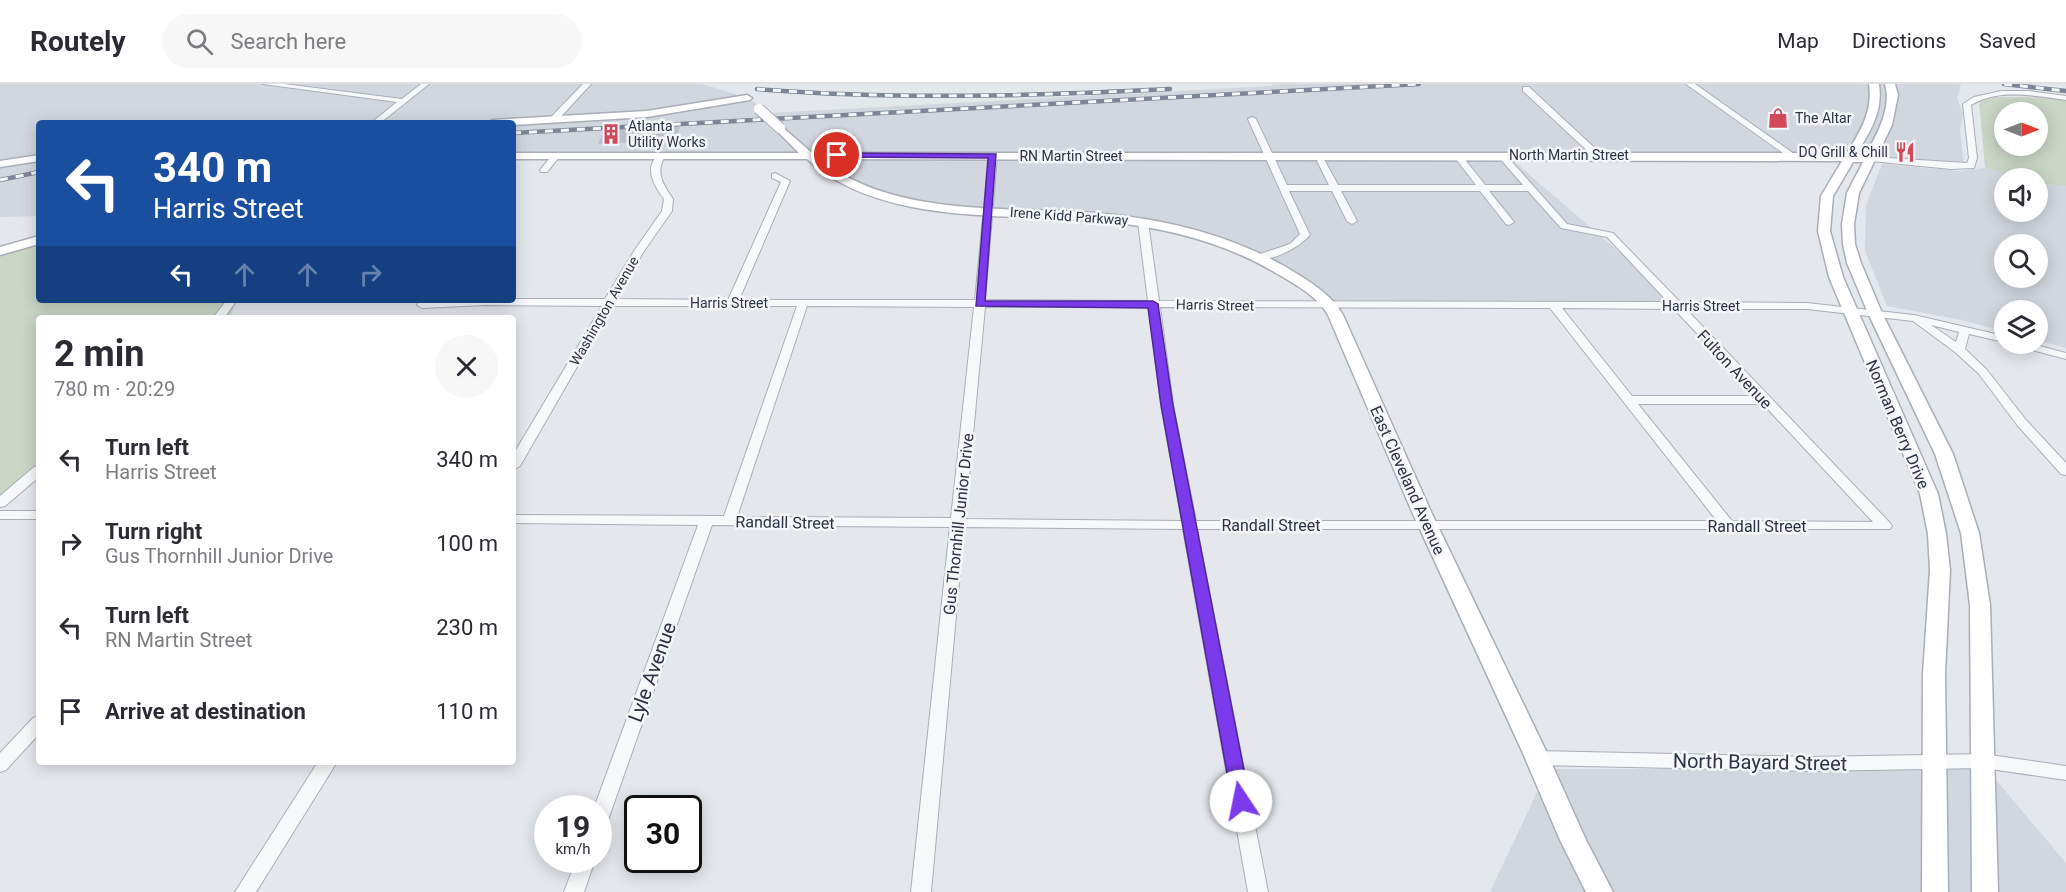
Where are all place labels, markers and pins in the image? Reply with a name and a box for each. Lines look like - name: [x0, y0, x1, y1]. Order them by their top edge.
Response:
- shop icon: The Altar: [1766, 106, 1790, 130]
- place label: The Altar: [1795, 110, 1852, 126]
- place label: Atlanta Utility Works: [628, 118, 706, 150]
- building icon: Atlanta Utility Works: [599, 122, 623, 146]
- pin: [811, 129, 862, 180]
- restaurant icon: DQ Grill & Chill: [1893, 140, 1917, 164]
- place label: DQ Grill & Chill: [1799, 144, 1888, 160]

